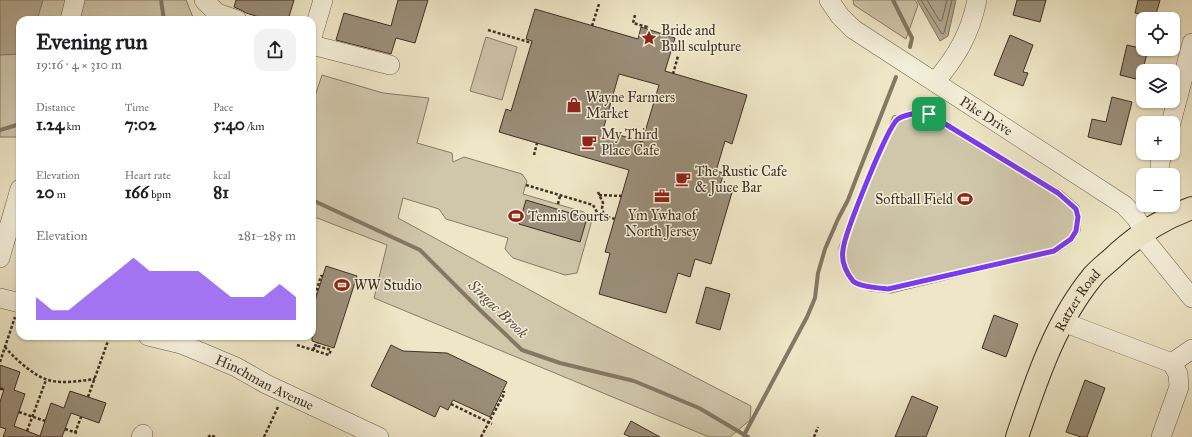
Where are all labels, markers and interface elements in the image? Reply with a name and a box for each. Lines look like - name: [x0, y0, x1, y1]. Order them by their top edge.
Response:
- map controls: [1136, 12, 1180, 212]
- button: locate: [1136, 12, 1180, 56]
- place label: Bride and Bull sculpture: [661, 22, 741, 55]
- text: Evening run: [36, 28, 148, 55]
- button: share: [254, 29, 296, 71]
- place icon: Bride and Bull sculpture: [640, 29, 658, 47]
- text: 19:16 · 4 × 310 m: [36, 57, 122, 73]
- button: layers: [1136, 64, 1180, 108]
- place label: Wayne Farmers Market: [586, 89, 675, 122]
- street label: Pike Drive: [957, 93, 1016, 140]
- shop icon: Wayne Farmers Market: [565, 96, 583, 114]
- pin: [912, 97, 946, 131]
- text: Distance: [36, 101, 75, 114]
- text: Time: [125, 101, 149, 114]
- text: Pace: [213, 101, 233, 114]
- icon: arrive: [918, 103, 940, 125]
- text: 1.24: [36, 114, 64, 135]
- text: 7:02: [125, 114, 156, 135]
- text: 5:40: [213, 114, 245, 135]
- button: +: [1136, 116, 1180, 160]
- text: km: [64, 120, 81, 133]
- text: /km: [245, 120, 265, 133]
- place label: My Third Place Cafe: [601, 126, 660, 159]
- cafe icon: My Third Place Cafe: [580, 133, 598, 151]
- place label: The Rustic Cafe & Juice Bar: [695, 163, 787, 197]
- button: −: [1136, 168, 1180, 212]
- text: Elevation: [36, 169, 80, 182]
- text: Heart rate: [125, 169, 171, 182]
- text: kcal: [213, 169, 231, 182]
- cafe icon: The Rustic Cafe & Juice Bar: [674, 170, 692, 188]
- text: 20: [36, 182, 54, 203]
- text: 166: [125, 182, 149, 203]
- text: 81: [213, 182, 229, 203]
- office icon: Ym Ywha of North Jersey: [653, 187, 671, 205]
- text: m: [54, 188, 66, 201]
- text: bpm: [149, 188, 171, 201]
- sports icon: Softball Field: [956, 190, 974, 208]
- place label: Softball Field: [875, 191, 953, 208]
- sports icon: Tennis Courts: [507, 207, 525, 225]
- place label: Ym Ywha of North Jersey: [625, 207, 699, 241]
- place label: Tennis Courts: [528, 208, 609, 225]
- text: Elevation: [36, 228, 88, 244]
- text: 281–285 m: [238, 228, 296, 244]
- street label: Ratzer Road: [1051, 266, 1104, 335]
- water label: Singac Brook: [464, 275, 532, 342]
- sports icon: WW Studio: [333, 276, 351, 294]
- place label: WW Studio: [354, 277, 422, 294]
- street label: Hinchman Avenue: [213, 351, 316, 414]

